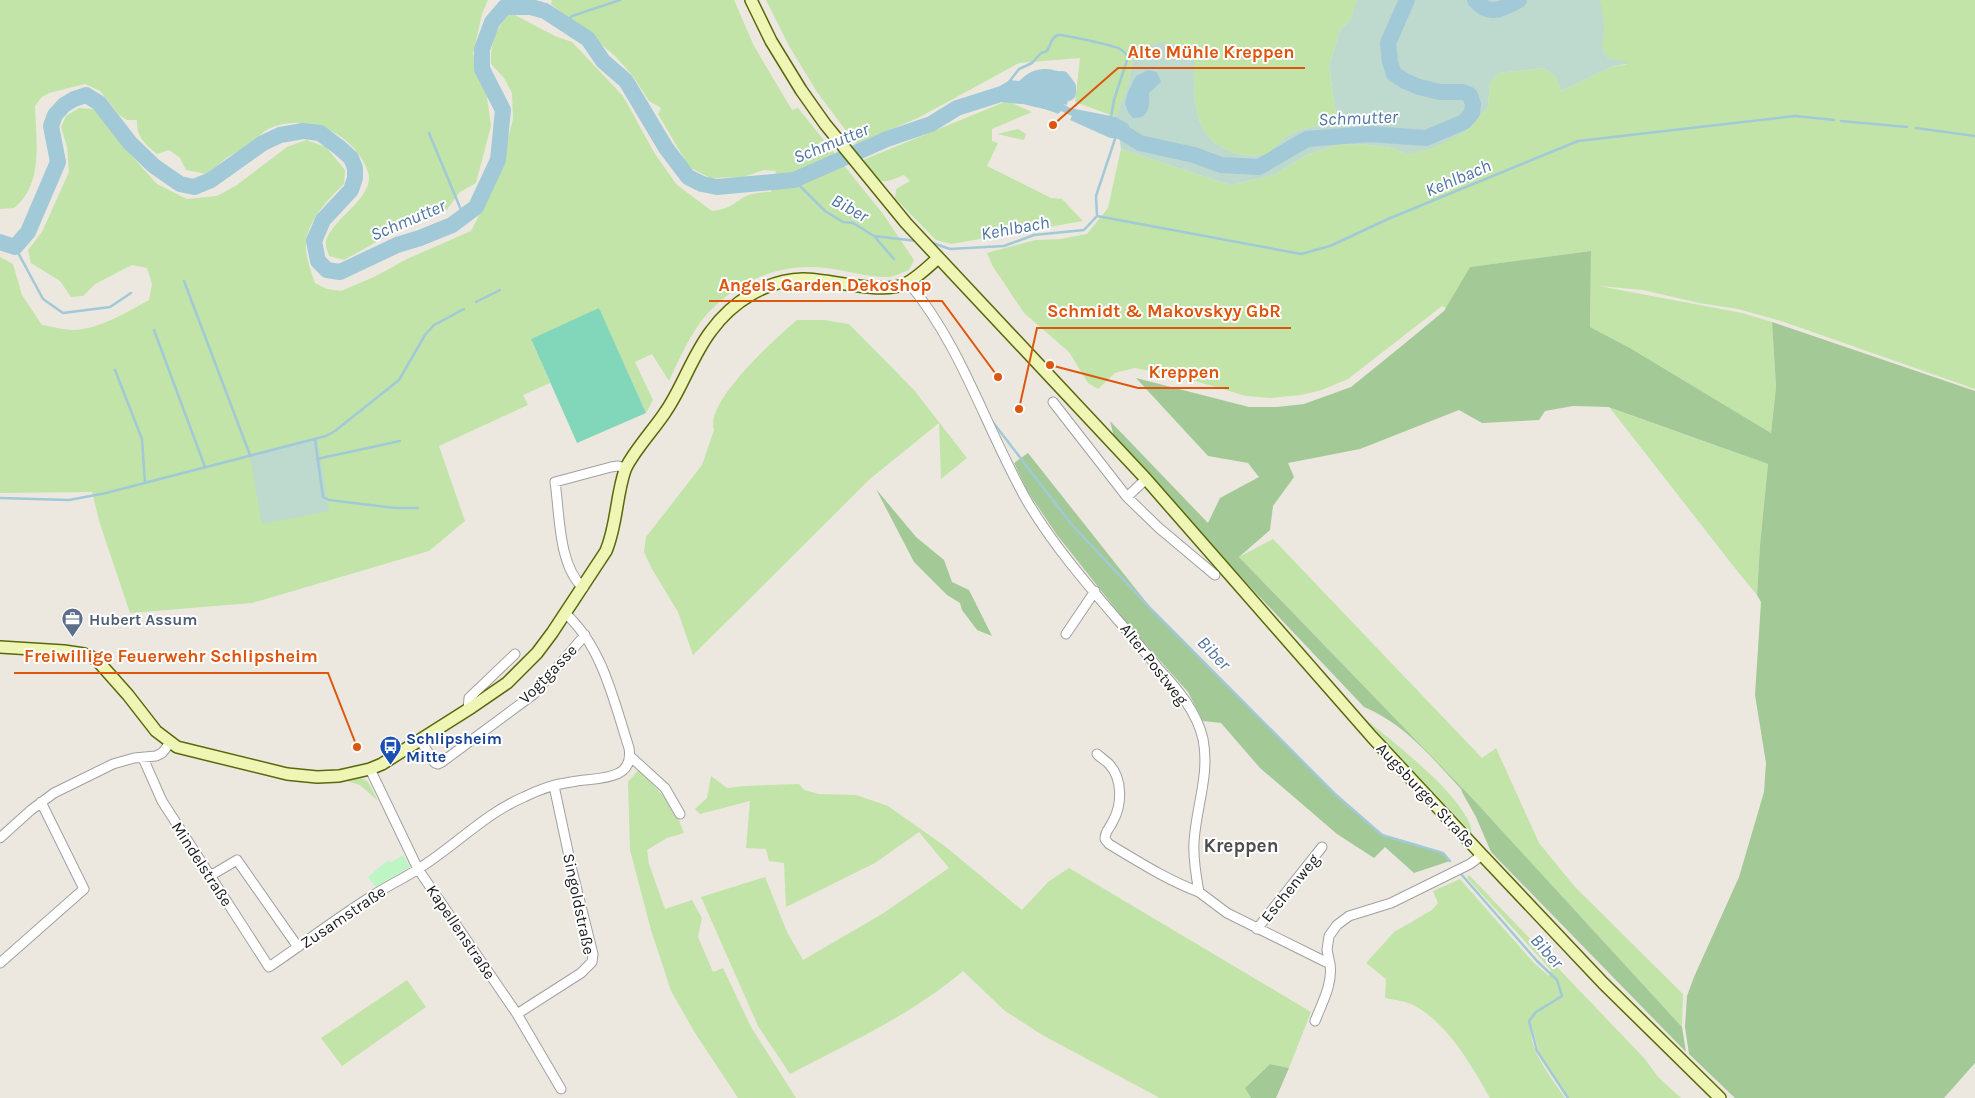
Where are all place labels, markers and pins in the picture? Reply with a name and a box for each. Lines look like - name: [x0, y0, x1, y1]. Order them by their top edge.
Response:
- callout: Alte Mühle Kreppen: [1118, 35, 1305, 68]
- callout: Angels Garden Dekoshop: [709, 268, 942, 301]
- callout: Schmidt & Makovskyy GbR: [1037, 295, 1291, 328]
- callout: Kreppen: [1138, 355, 1229, 388]
- office icon: Hubert Assum: [61, 607, 85, 638]
- place label: Hubert Assum: [89, 610, 197, 629]
- callout: Freiwillige Feuerwehr Schlipsheim: [14, 640, 328, 673]
- place label: Schlipsheim Mitte: [406, 729, 502, 766]
- bus stop icon: Schlipsheim Mitte: [378, 735, 402, 766]

